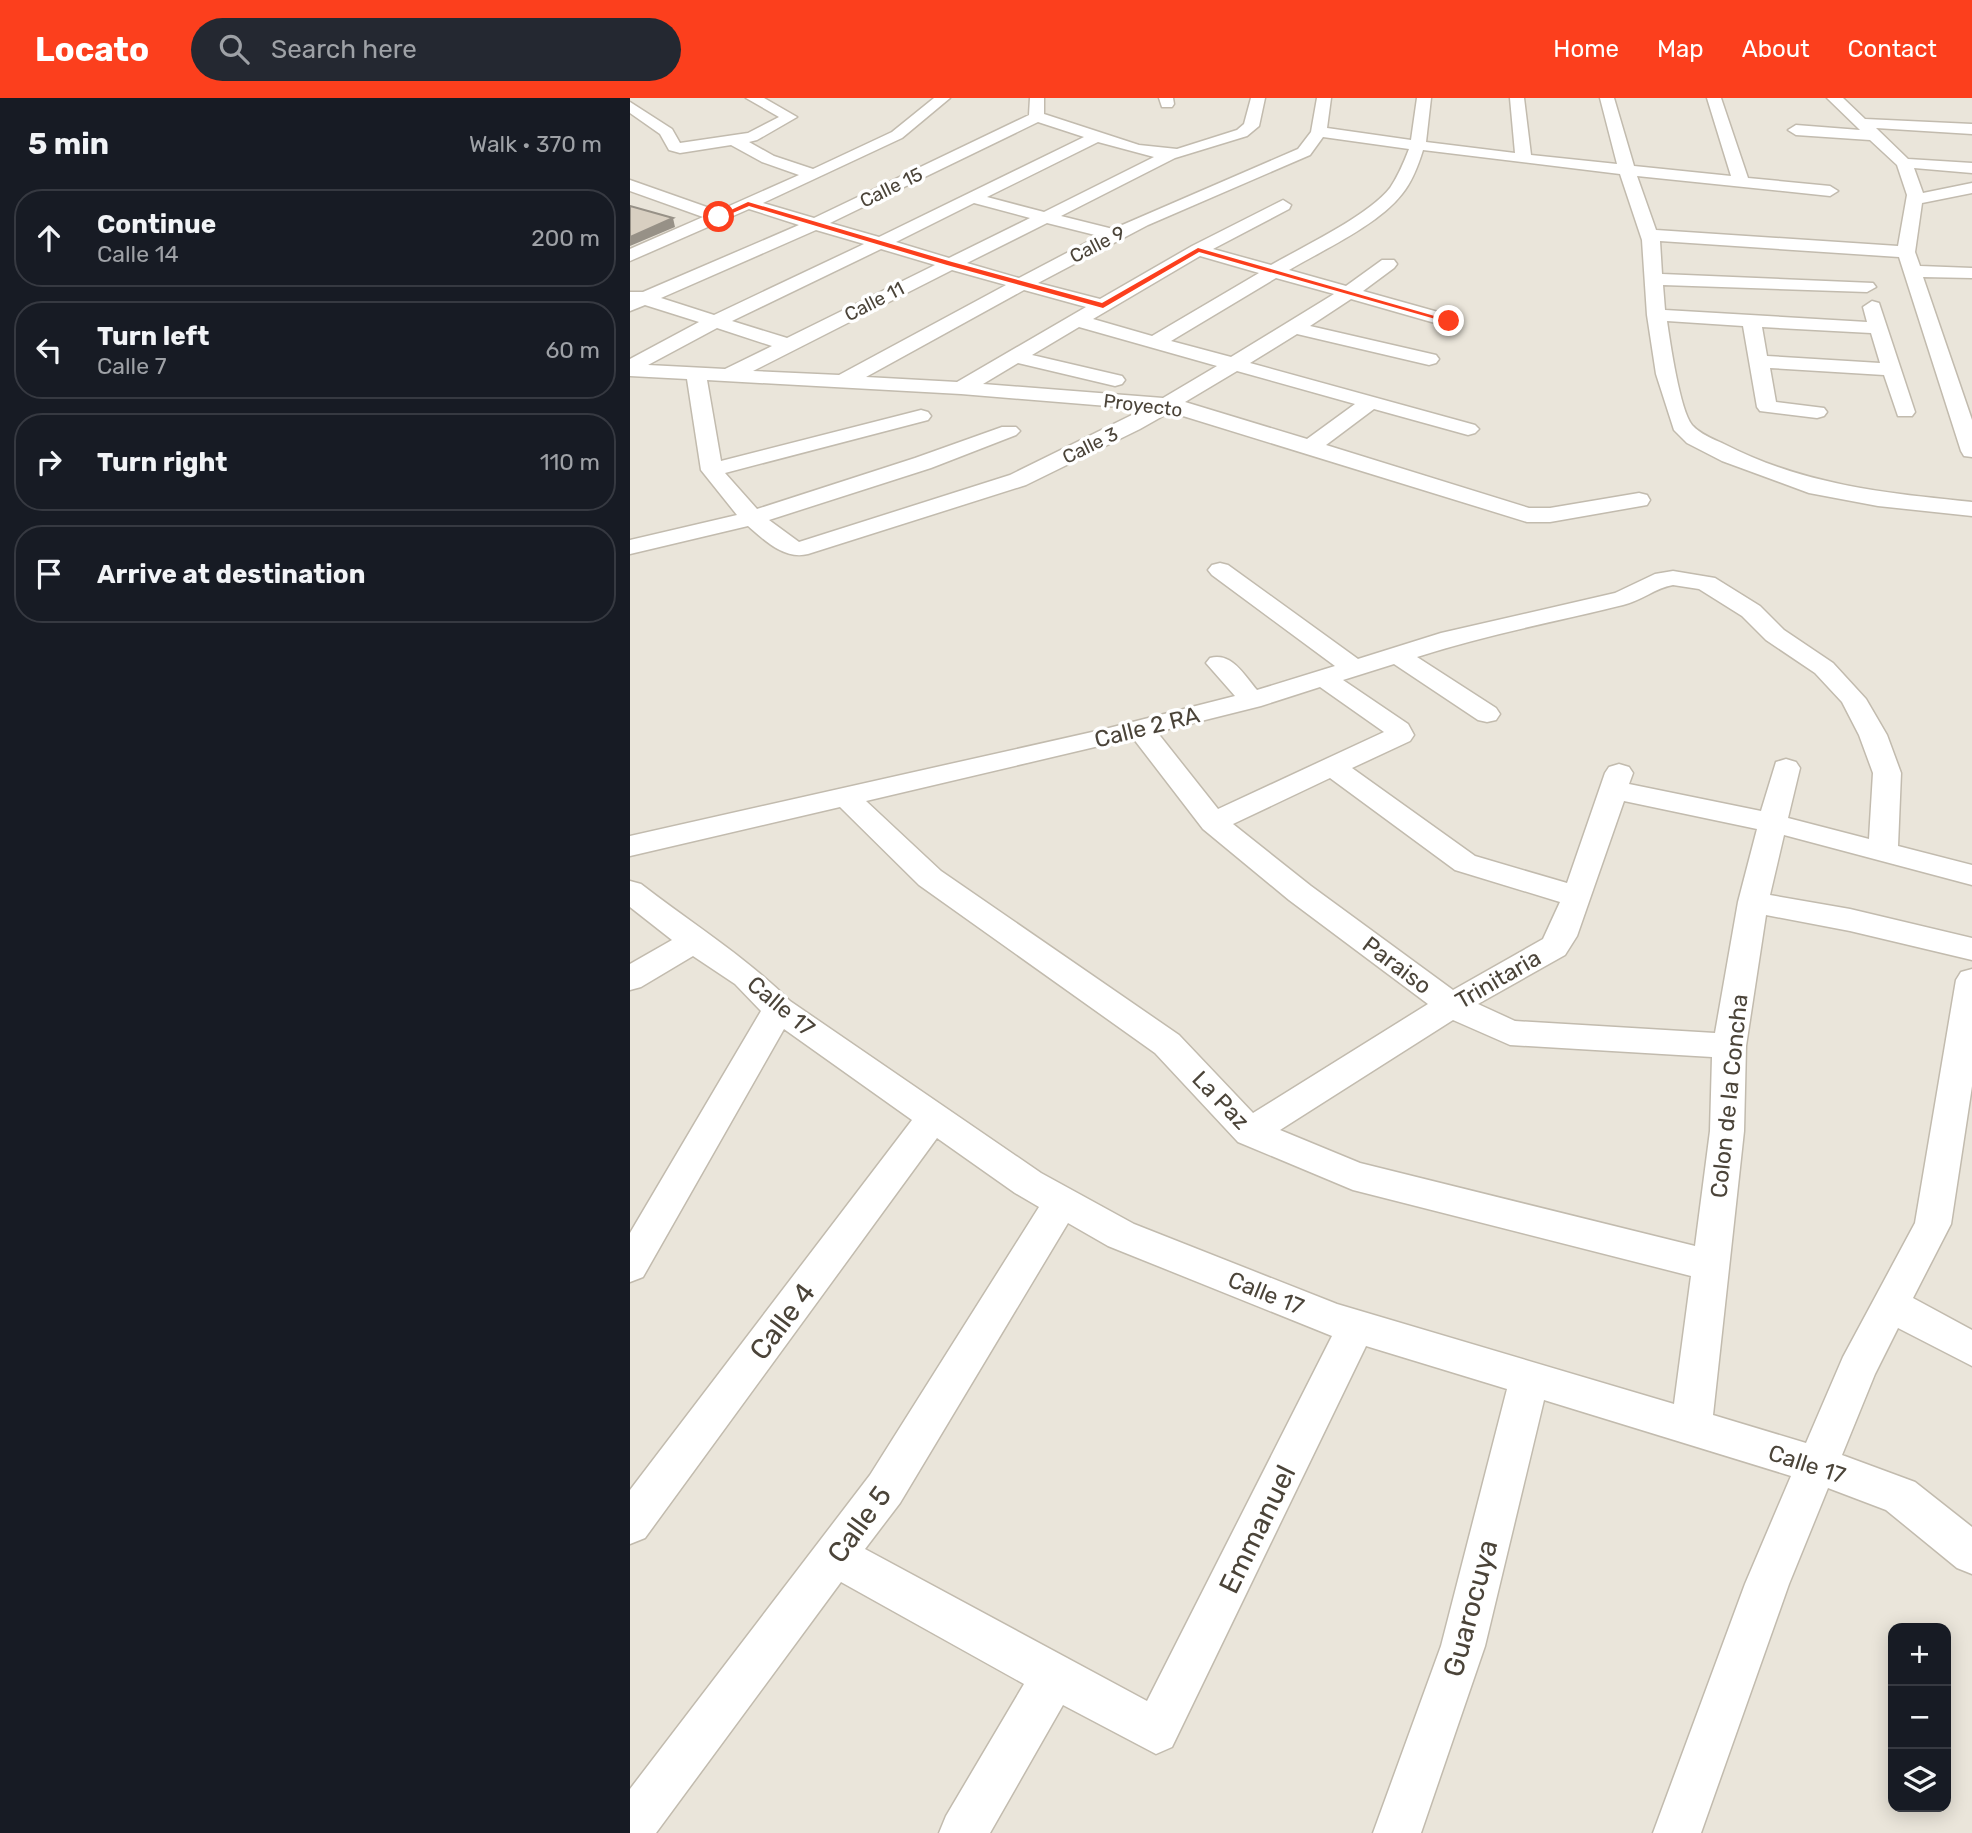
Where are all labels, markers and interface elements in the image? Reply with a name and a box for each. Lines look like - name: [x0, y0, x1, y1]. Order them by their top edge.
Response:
- search box: [191, 18, 681, 81]
- text: Locato: [35, 30, 149, 69]
- icon: search: [215, 30, 253, 68]
- text: Search here: [271, 34, 417, 65]
- text: Home: [1553, 35, 1619, 63]
- text: Map: [1657, 35, 1704, 63]
- text: About: [1742, 35, 1810, 63]
- text: Contact: [1848, 35, 1937, 63]
- text: 5 min: [28, 126, 109, 162]
- text: Walk · 370 m: [469, 130, 602, 158]
- street label: Calle 15: [856, 162, 926, 212]
- route start: [703, 201, 734, 232]
- text: Continue: [97, 209, 216, 240]
- icon: ahead: [30, 219, 68, 257]
- street label: Calle 9: [1066, 221, 1129, 268]
- text: 200 m: [531, 224, 600, 252]
- text: Calle 14: [97, 240, 179, 268]
- street label: Calle 11: [841, 277, 908, 326]
- route end: [1433, 305, 1464, 336]
- text: Turn left: [97, 321, 209, 352]
- icon: left: [30, 331, 68, 369]
- text: 60 m: [545, 336, 600, 364]
- text: Calle 7: [97, 352, 167, 380]
- street label: Proyecto: [1102, 389, 1184, 422]
- street label: Calle 3: [1059, 422, 1122, 469]
- icon: right: [30, 443, 68, 481]
- text: Turn right: [97, 447, 227, 478]
- text: 110 m: [540, 448, 600, 476]
- icon: arrive: [30, 555, 68, 593]
- text: Arrive at destination: [97, 559, 365, 590]
- street label: Calle 2 RA: [1092, 700, 1202, 754]
- street label: Paraiso: [1357, 930, 1437, 1000]
- street label: Trinitaria: [1450, 943, 1546, 1015]
- street label: Calle 17: [742, 970, 821, 1042]
- street label: Colon de la Concha: [1704, 993, 1754, 1199]
- street label: La Paz: [1187, 1065, 1255, 1135]
- street label: Calle 17: [1224, 1265, 1308, 1321]
- street label: Calle 4: [743, 1276, 822, 1366]
- street label: Calle 17: [1765, 1438, 1849, 1490]
- street label: Emmanuel: [1212, 1460, 1303, 1599]
- street label: Calle 5: [821, 1479, 898, 1569]
- street label: Guarocuya: [1436, 1536, 1505, 1680]
- map controls: [1888, 1623, 1951, 1812]
- button: +: [1888, 1623, 1951, 1686]
- button: −: [1888, 1686, 1951, 1749]
- button: layers: [1888, 1749, 1951, 1812]

